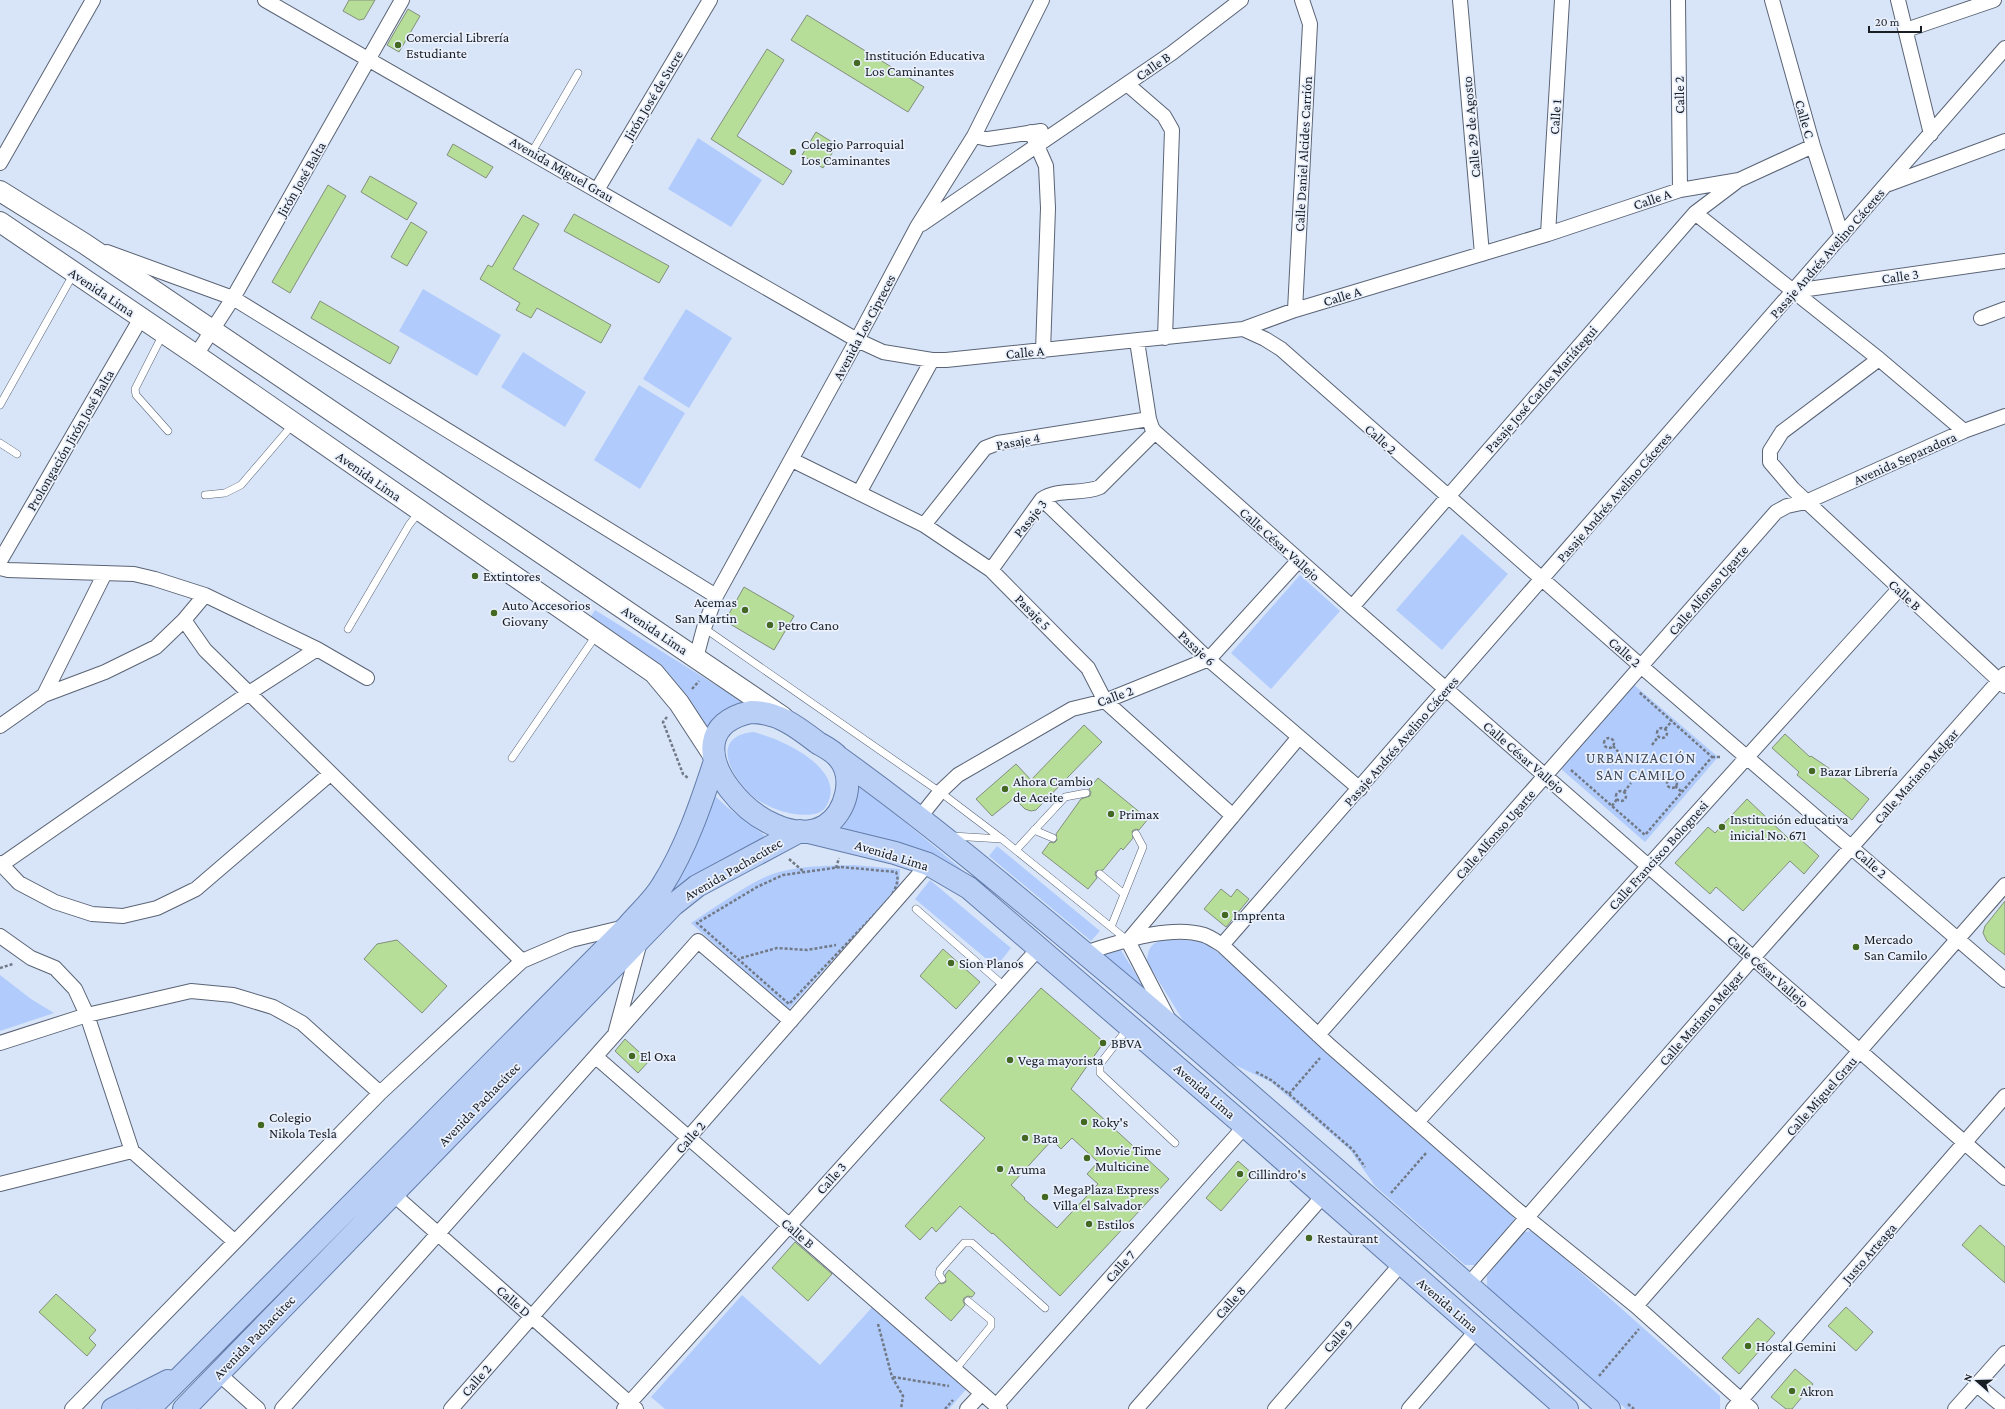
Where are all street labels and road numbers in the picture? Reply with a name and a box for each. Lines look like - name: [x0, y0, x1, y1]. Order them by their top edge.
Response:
- street label: Jirón José de Sucre: [619, 47, 686, 144]
- street label: Calle B: [1133, 48, 1174, 84]
- street label: Calle Daniel Alcides Carrión: [1291, 75, 1315, 232]
- street label: Calle 29 de Agosto: [1459, 76, 1483, 178]
- street label: Calle 2: [1671, 76, 1687, 114]
- street label: Calle 1: [1546, 98, 1564, 135]
- street label: Calle C: [1792, 98, 1818, 140]
- street label: Avenida Miguel Grau: [507, 133, 617, 206]
- street label: Jirón José Balta: [272, 138, 329, 221]
- street label: Calle A: [1631, 185, 1673, 213]
- street label: Pasaje Andrés Avelino Cáceres: [1766, 185, 1888, 322]
- street label: Avenida Lima: [66, 264, 138, 320]
- street label: Calle 3: [1880, 265, 1920, 287]
- street label: Avenida Los Cipreces: [829, 271, 899, 383]
- street label: Calle A: [1321, 283, 1363, 309]
- street label: Pasaje José Carlos Mariátegui: [1482, 322, 1601, 456]
- street label: Calle A: [1005, 342, 1045, 362]
- street label: Prolongación Jirón José Balta: [23, 366, 117, 513]
- street label: Calle 2: [1362, 421, 1401, 458]
- street label: Avenida Separadora: [1851, 428, 1959, 488]
- street label: Pasaje 4: [995, 429, 1042, 454]
- street label: Pasaje Andrés Avelino Cáceres: [1553, 429, 1675, 566]
- street label: Avenida Lima: [333, 448, 405, 505]
- street label: Pasaje 3: [1010, 496, 1051, 541]
- street label: Calle César Vallejo: [1236, 504, 1323, 585]
- street label: Calle Alfonso Ugarte: [1665, 542, 1751, 638]
- street label: Calle B: [1885, 576, 1925, 614]
- street label: Pasaje 5: [1011, 591, 1054, 634]
- street label: Avenida Lima: [619, 602, 691, 658]
- street label: Pasaje 6: [1175, 627, 1219, 670]
- street label: Calle 2: [1606, 634, 1645, 671]
- street label: Pasaje Andrés Avelino Cáceres: [1340, 673, 1462, 810]
- street label: Calle 2: [1095, 682, 1136, 710]
- street label: Calle César Vallejo: [1479, 717, 1568, 797]
- street label: Calle Mariano Melgar: [1870, 725, 1962, 827]
- street label: Calle Alfonso Ugarte: [1452, 786, 1538, 882]
- street label: Calle Francisco Bolognesi: [1605, 797, 1711, 913]
- street label: Avenida Pachacútec: [681, 834, 785, 904]
- street label: Avenida Lima: [853, 836, 931, 874]
- street label: Calle 2: [1852, 845, 1891, 882]
- street label: Calle César Vallejo: [1723, 931, 1812, 1011]
- street label: Calle Mariano Melgar: [1655, 967, 1747, 1069]
- street label: Calle Miguel Grau: [1782, 1053, 1860, 1139]
- street label: Avenida Pachacútec: [435, 1059, 523, 1149]
- street label: Avenida Lima: [1171, 1060, 1239, 1122]
- street label: Calle 2: [672, 1117, 709, 1156]
- street label: Calle 3: [813, 1159, 849, 1197]
- street label: Calle B: [778, 1214, 818, 1252]
- street label: Justo Arteaga: [1837, 1219, 1900, 1288]
- street label: Calle 7: [1102, 1246, 1139, 1285]
- street label: Avenida Lima: [1414, 1274, 1482, 1336]
- street label: Calle D: [494, 1282, 534, 1320]
- street label: Calle 8: [1211, 1282, 1249, 1322]
- street label: Avenida Pachacútec: [210, 1292, 298, 1382]
- street label: Calle 9: [1320, 1316, 1356, 1356]
- street label: Calle 2: [458, 1360, 495, 1399]

